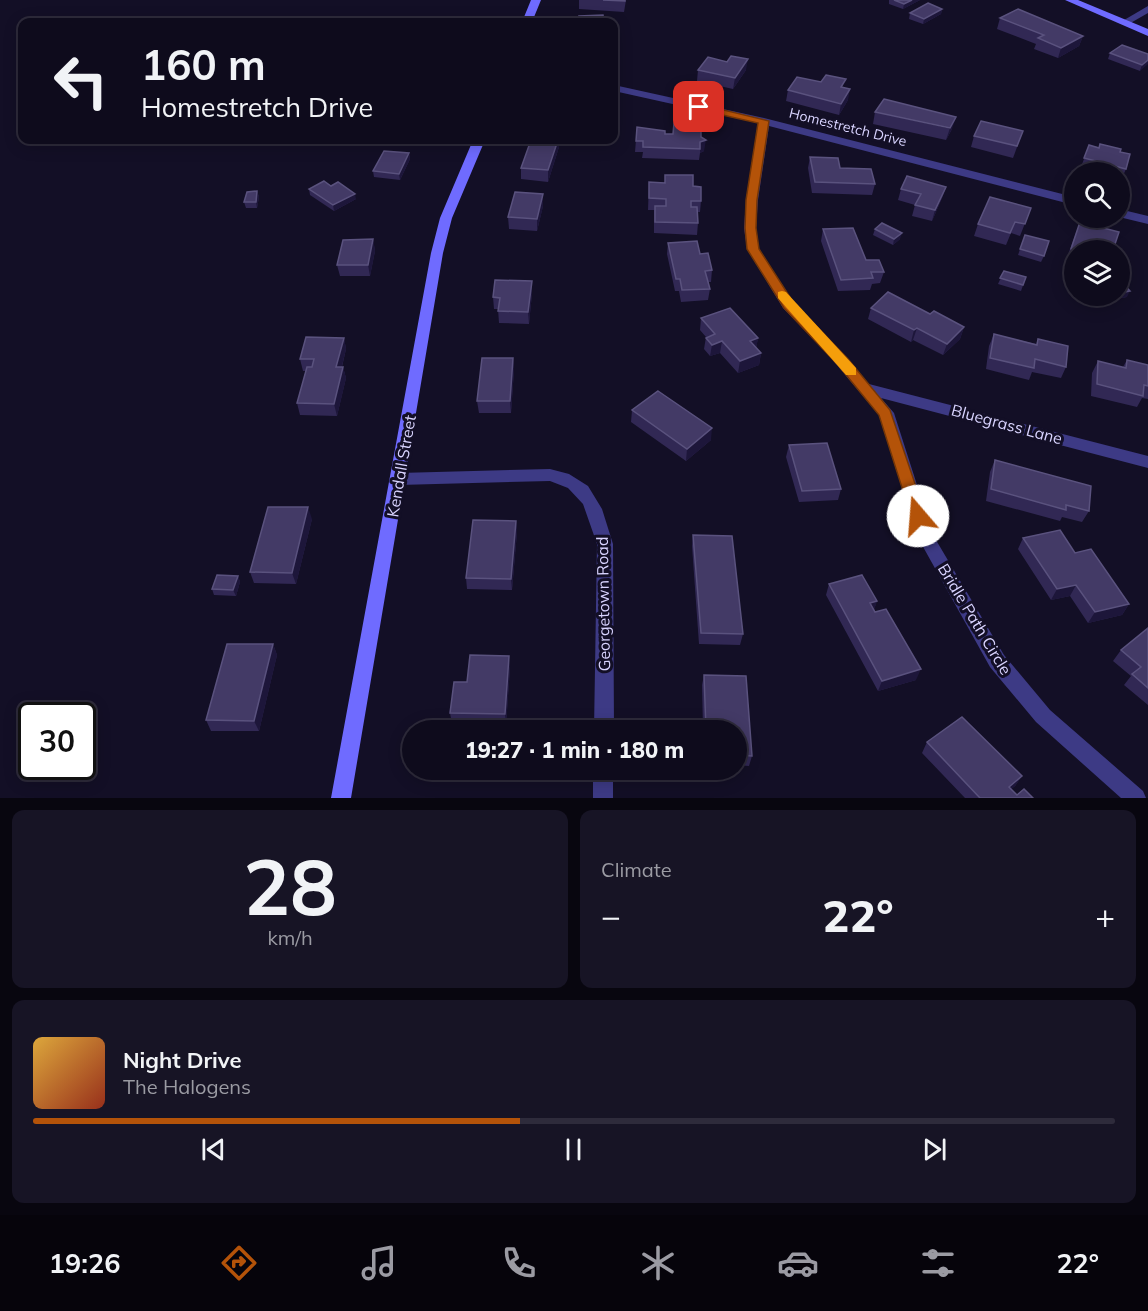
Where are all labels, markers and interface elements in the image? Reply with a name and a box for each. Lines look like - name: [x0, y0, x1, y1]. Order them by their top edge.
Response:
- text: 160 m: [141, 38, 266, 91]
- icon: left: [42, 42, 120, 120]
- pin: [673, 81, 724, 132]
- text: Homestretch Drive: [141, 90, 373, 124]
- icon: arrive: [682, 90, 715, 123]
- street label: Homestretch Drive: [787, 104, 909, 150]
- map controls: [1064, 162, 1130, 306]
- button: search: [1064, 162, 1130, 228]
- button: layers: [1064, 240, 1130, 306]
- street label: Bluegrass Lane: [949, 400, 1065, 448]
- street label: Kendall Street: [382, 413, 420, 519]
- position arrow: [886, 484, 950, 548]
- street label: Georgetown Road: [592, 536, 614, 672]
- street label: Bridle Path Circle: [934, 560, 1016, 678]
- speed limit sign: 30: [18, 702, 96, 780]
- text: 19:27 · 1 min · 180 m: [465, 736, 684, 764]
- text: 28: [243, 837, 337, 935]
- text: Climate: [601, 857, 672, 882]
- text: 22°: [822, 887, 894, 943]
- text: −: [601, 895, 621, 936]
- text: +: [1095, 895, 1115, 936]
- text: km/h: [267, 925, 313, 950]
- text: Night Drive: [123, 1046, 242, 1074]
- text: The Halogens: [123, 1074, 251, 1099]
- icon: previous: [197, 1133, 230, 1166]
- icon: pause: [557, 1133, 590, 1166]
- icon: next: [918, 1133, 951, 1166]
- icon: directions: [218, 1242, 260, 1284]
- icon: music: [358, 1242, 400, 1284]
- icon: phone: [498, 1242, 540, 1284]
- icon: climate: [637, 1242, 679, 1284]
- icon: car: [777, 1242, 819, 1284]
- icon: filters: [917, 1242, 959, 1284]
- text: 19:26: [49, 1246, 120, 1280]
- text: 22°: [1056, 1246, 1099, 1280]

